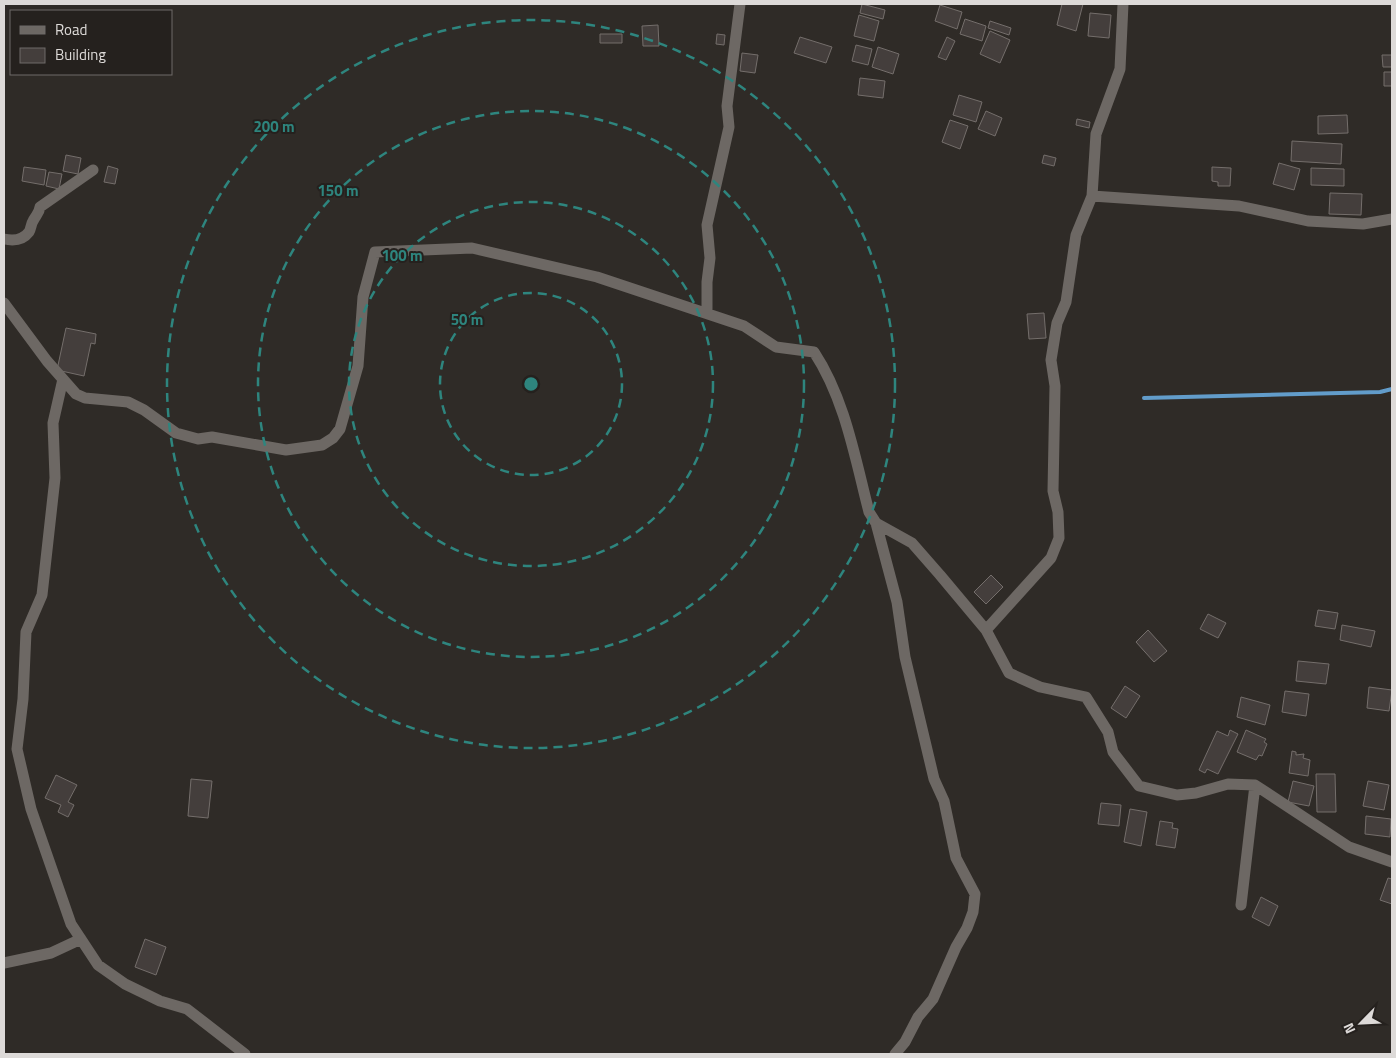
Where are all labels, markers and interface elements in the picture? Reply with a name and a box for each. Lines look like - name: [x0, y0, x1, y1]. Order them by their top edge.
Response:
- legend: [10, 10, 172, 75]
- text: Road: [55, 18, 87, 41]
- text: Building: [55, 43, 106, 66]
- text: 200 m: [253, 115, 295, 138]
- text: 150 m: [317, 179, 359, 202]
- text: 100 m: [381, 244, 423, 267]
- text: 50 m: [451, 308, 483, 331]
- centre of rings: [522, 375, 540, 393]
- north arrow: [1336, 998, 1386, 1048]
- text: N: [1337, 1020, 1360, 1037]

